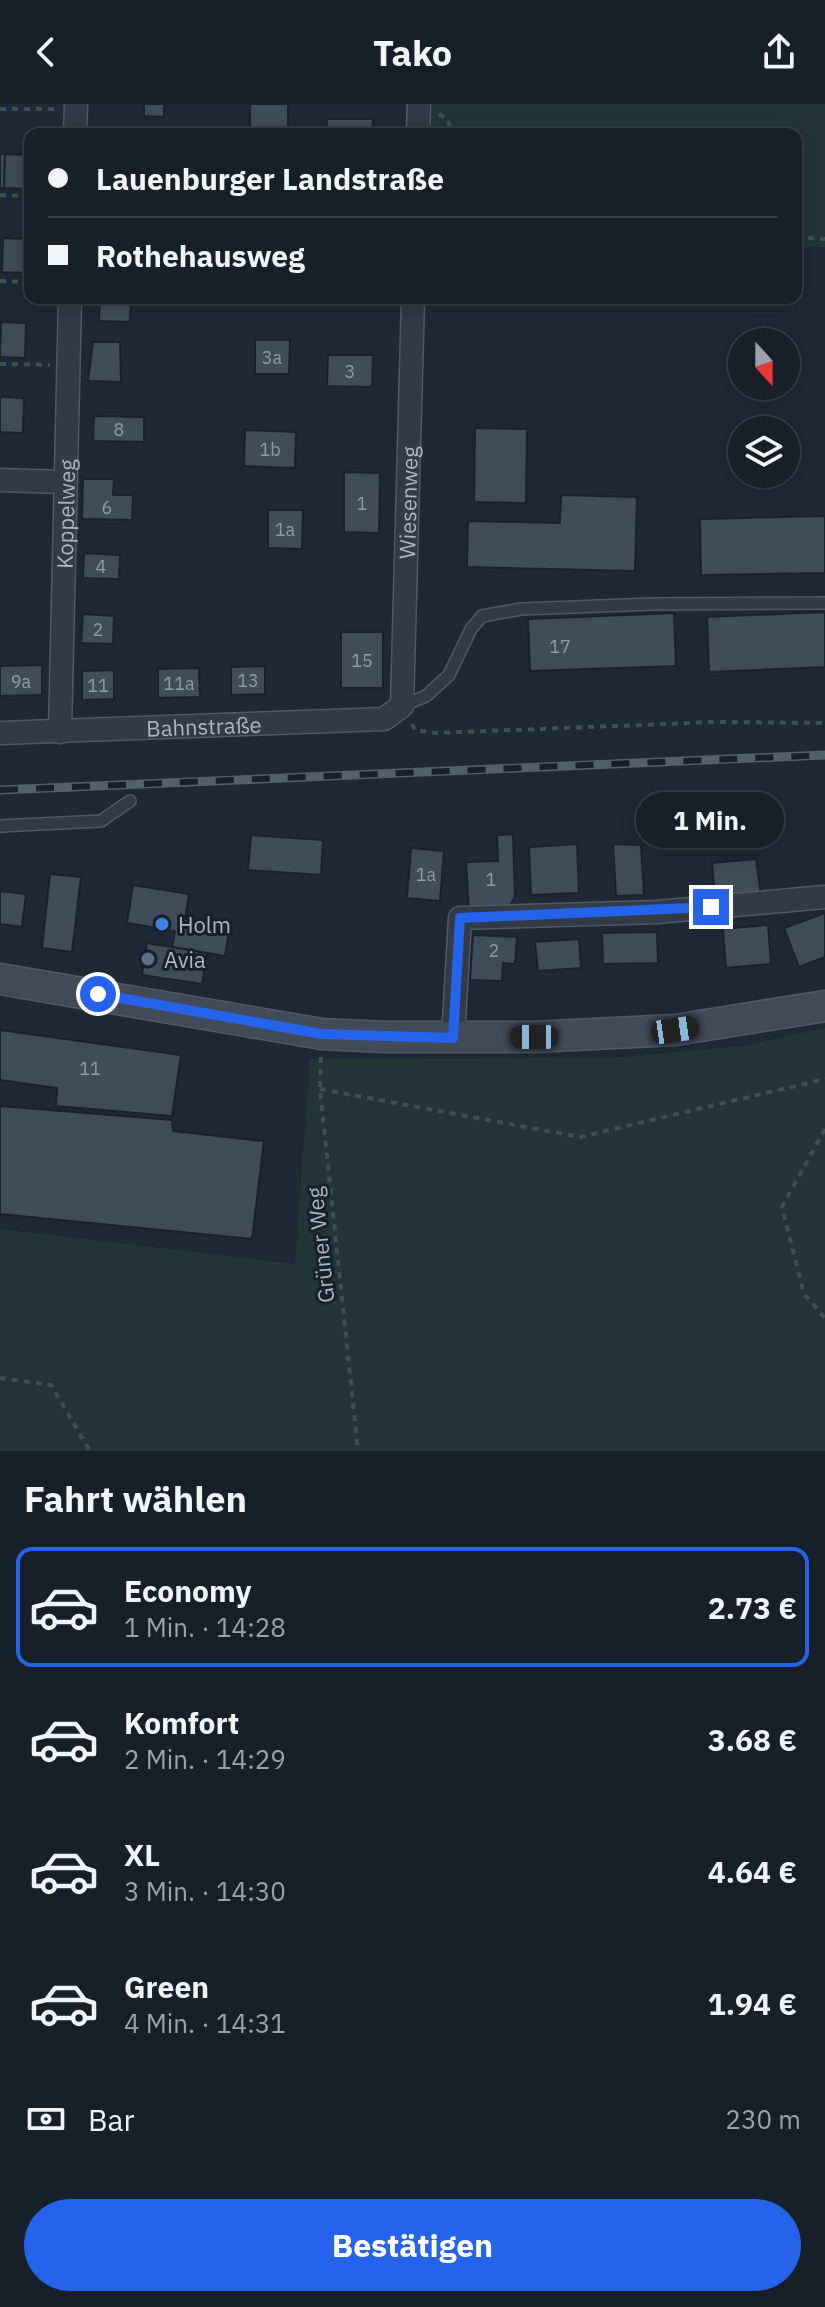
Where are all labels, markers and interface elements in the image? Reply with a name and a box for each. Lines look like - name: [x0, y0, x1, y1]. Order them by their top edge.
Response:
- text: Tako: [373, 29, 452, 76]
- icon: back: [24, 30, 68, 74]
- icon: share: [757, 30, 801, 74]
- text: Lauenburger Landstraße: [96, 159, 444, 198]
- text: Rothehausweg: [96, 236, 305, 275]
- north arrow: [728, 328, 800, 400]
- map controls: [728, 328, 800, 488]
- house number: 3a: [262, 346, 283, 369]
- house number: 3: [345, 360, 355, 383]
- button: layers: [728, 416, 800, 488]
- house number: 8: [114, 418, 124, 441]
- house number: 1b: [259, 438, 281, 461]
- street label: Wiesenweg: [391, 445, 424, 559]
- street label: Koppelweg: [49, 459, 81, 569]
- house number: 1: [357, 492, 367, 515]
- house number: 6: [102, 496, 112, 519]
- house number: 1a: [275, 518, 296, 541]
- house number: 4: [96, 555, 107, 578]
- house number: 2: [93, 618, 103, 641]
- house number: 17: [549, 635, 571, 658]
- house number: 15: [351, 649, 373, 672]
- house number: 13: [237, 669, 259, 692]
- house number: 9a: [11, 670, 32, 693]
- house number: 11a: [163, 672, 195, 695]
- house number: 11: [87, 674, 109, 697]
- street label: Bahnstraße: [146, 709, 262, 742]
- callout: 1 Min.: [637, 791, 785, 847]
- text: 1 Min.: [673, 803, 747, 837]
- house number: 1a: [416, 863, 437, 886]
- house number: 1: [486, 868, 496, 891]
- route end: [693, 889, 729, 925]
- place label: Holm: [178, 910, 231, 939]
- marker: Holm: [153, 915, 171, 933]
- house number: 2: [489, 939, 499, 962]
- place label: Avia: [164, 945, 206, 974]
- marker: Avia: [139, 950, 157, 968]
- route start: [80, 976, 116, 1012]
- car: [650, 1015, 700, 1045]
- car: [510, 1025, 558, 1049]
- house number: 11: [79, 1057, 101, 1080]
- street label: Grüner Weg: [299, 1185, 341, 1305]
- text: Fahrt wählen: [24, 1475, 247, 1522]
- icon: car: [28, 1571, 100, 1643]
- text: Economy: [124, 1571, 252, 1610]
- text: 2.73 €: [708, 1588, 797, 1627]
- text: 1 Min. · 14:28: [124, 1610, 286, 1644]
- icon: car: [28, 1703, 100, 1775]
- text: Komfort: [124, 1703, 239, 1742]
- text: 3.68 €: [708, 1720, 797, 1759]
- text: 2 Min. · 14:29: [124, 1742, 286, 1776]
- icon: car: [28, 1835, 100, 1907]
- text: XL: [124, 1835, 160, 1874]
- text: 4.64 €: [708, 1852, 797, 1891]
- text: 3 Min. · 14:30: [124, 1874, 286, 1908]
- icon: car: [28, 1967, 100, 2039]
- text: Green: [124, 1967, 209, 2006]
- text: 1.94 €: [708, 1984, 797, 2023]
- text: 4 Min. · 14:31: [124, 2006, 286, 2040]
- icon: cash: [24, 2097, 68, 2141]
- text: Bar: [88, 2100, 135, 2139]
- text: 230 m: [725, 2102, 801, 2136]
- button: Bestätigen: [24, 2199, 801, 2291]

